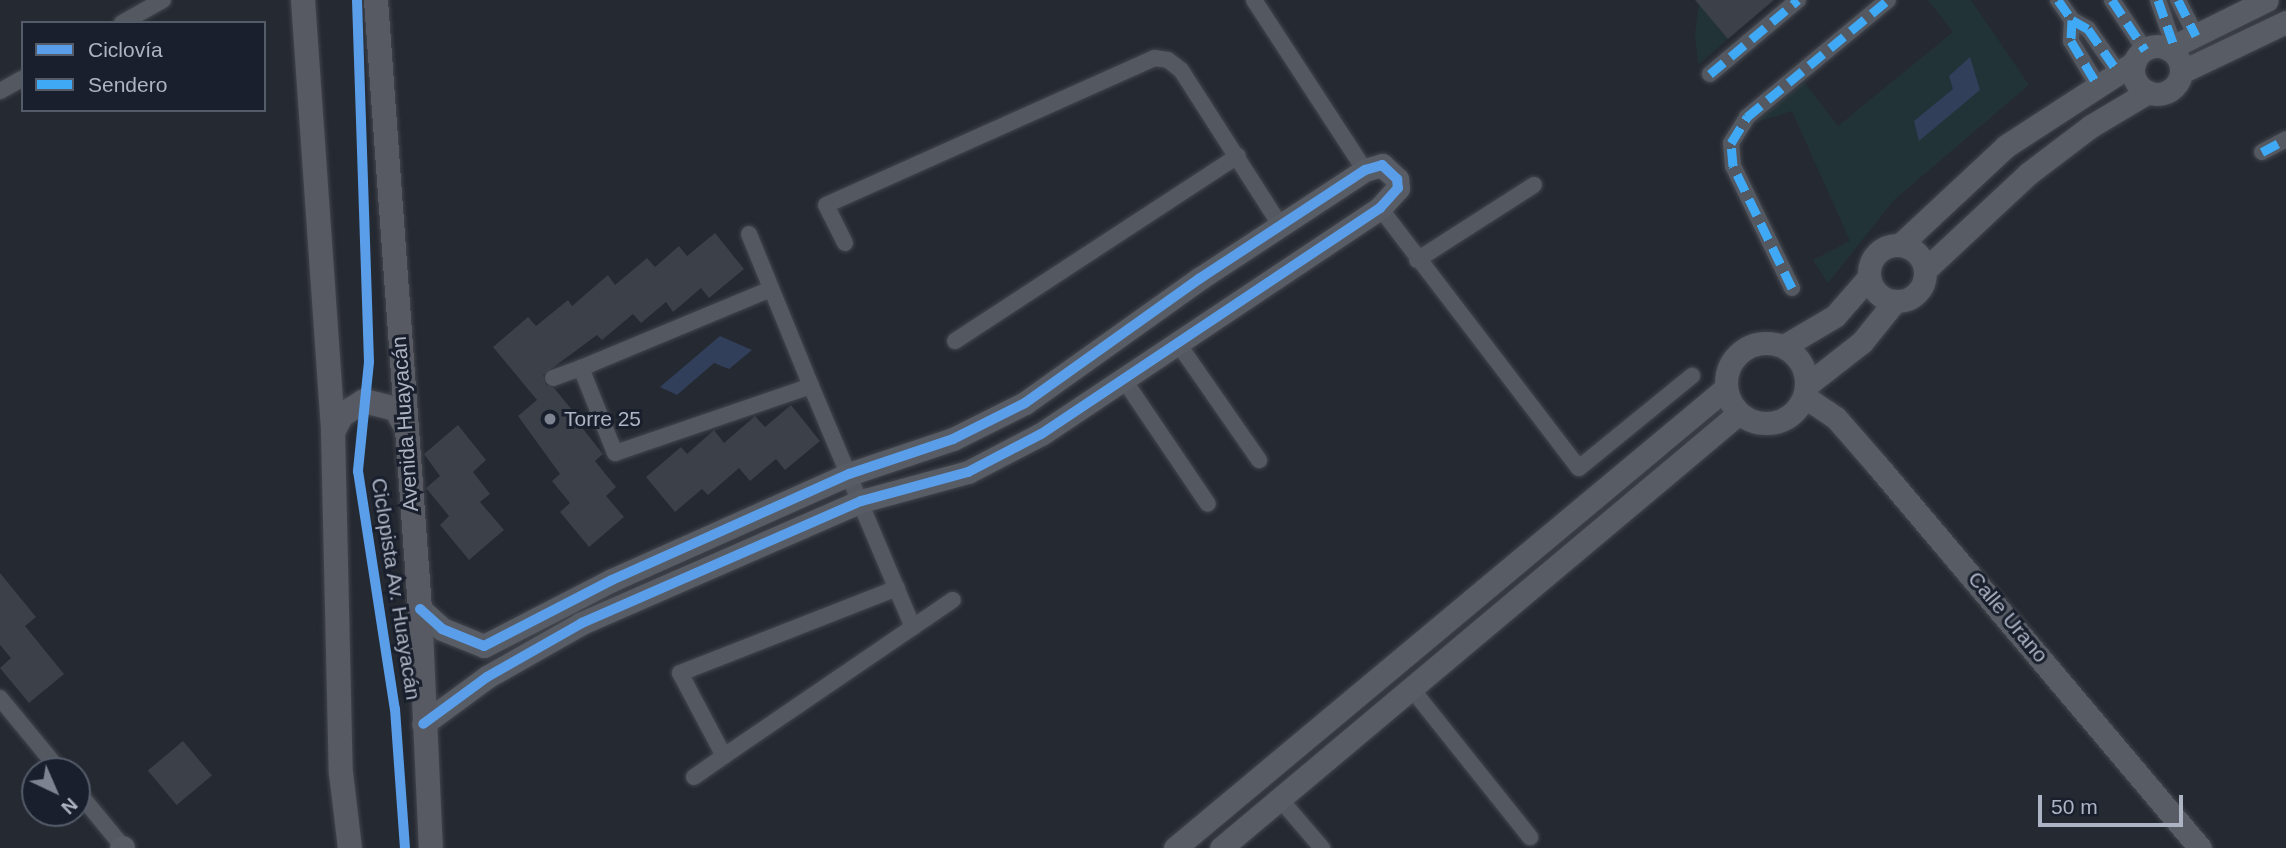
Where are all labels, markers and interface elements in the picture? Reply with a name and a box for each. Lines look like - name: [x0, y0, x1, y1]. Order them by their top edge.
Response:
- legend: [21, 21, 266, 112]
- text: Ciclovía: [88, 38, 163, 61]
- text: Sendero: [88, 73, 167, 96]
- street label: Avenida Huayacán: [386, 335, 424, 513]
- place label: Torre 25: [564, 406, 641, 432]
- marker: Torre 25: [542, 411, 558, 427]
- street label: Ciclopista Av. Huayacán: [366, 476, 426, 702]
- street label: Calle Urano: [1963, 566, 2053, 668]
- north arrow: [21, 757, 91, 827]
- scale bar: [2041, 782, 2186, 826]
- text: N: [57, 794, 82, 818]
- text: 50 m: [2051, 795, 2098, 818]

